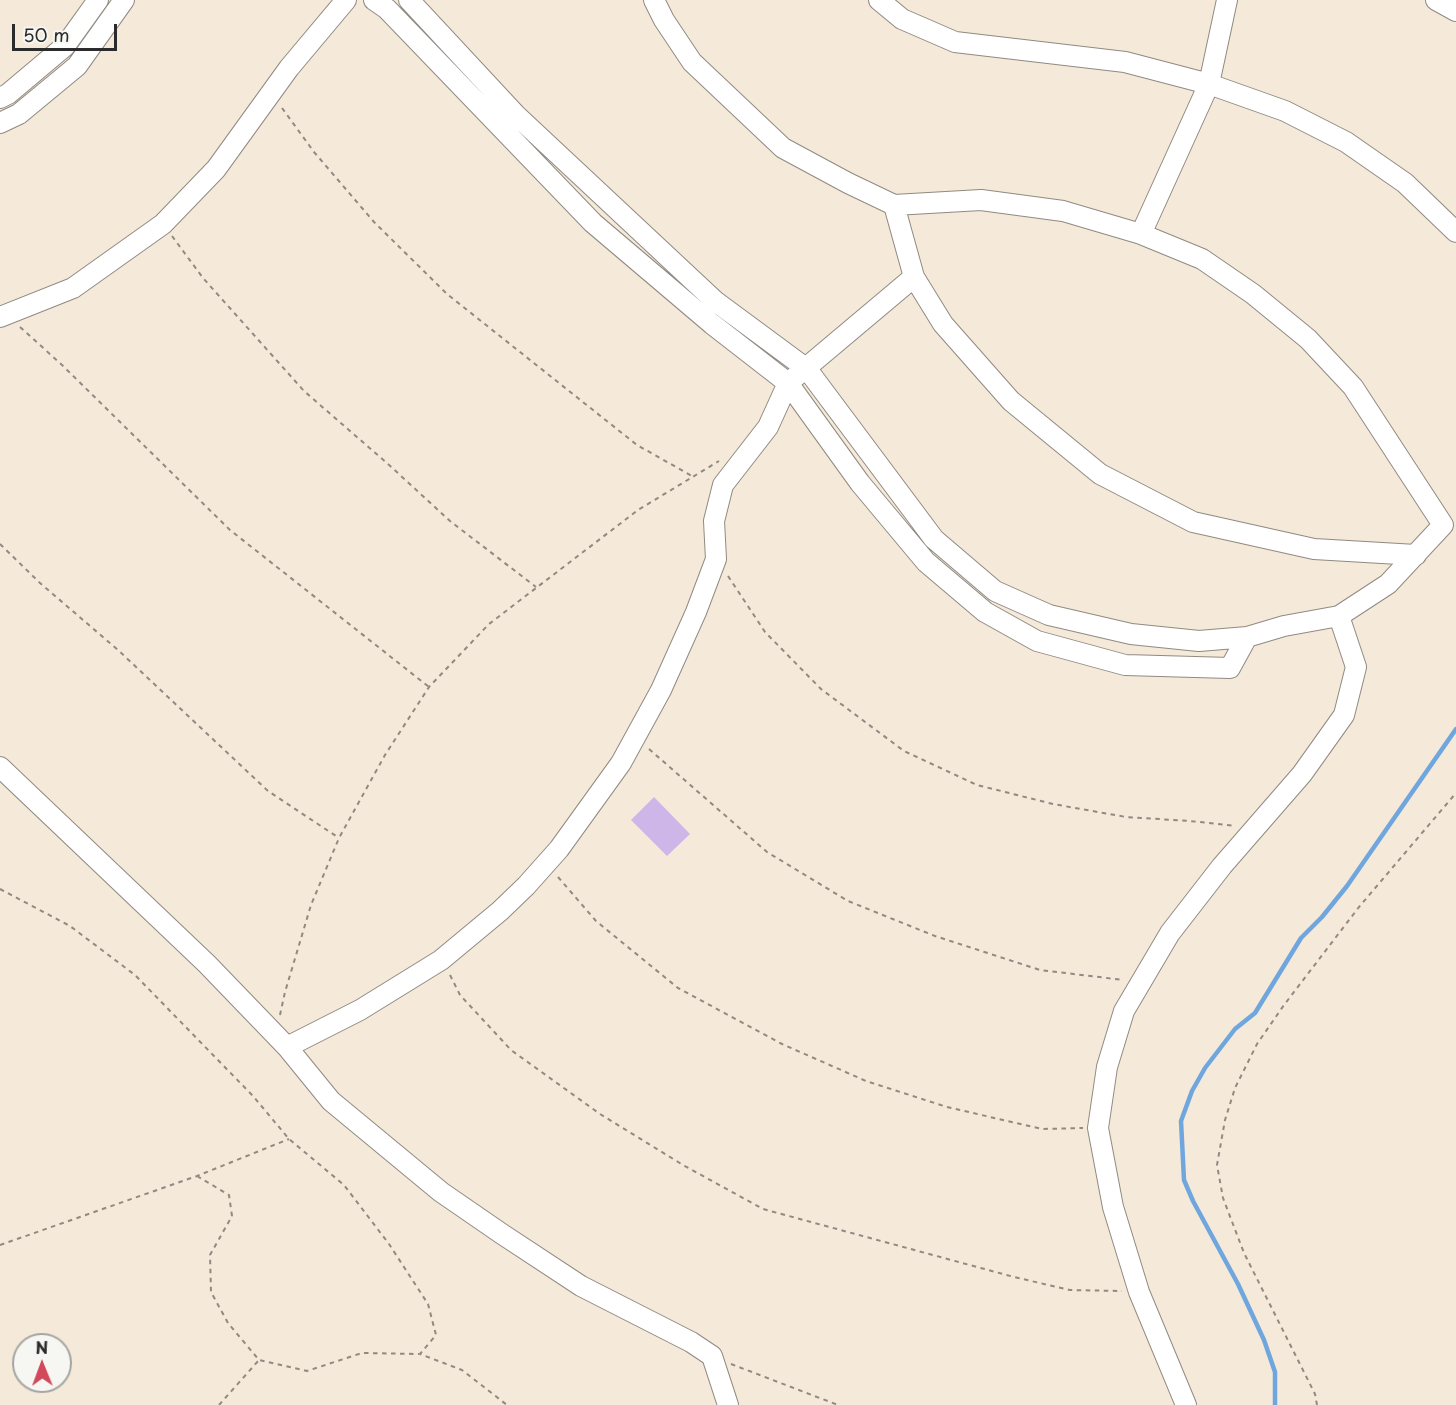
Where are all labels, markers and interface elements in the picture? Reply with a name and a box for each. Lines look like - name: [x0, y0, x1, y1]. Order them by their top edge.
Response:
- scale bar: [15, 12, 120, 50]
- text: 50 m: [23, 21, 70, 48]
- north arrow: [12, 1333, 72, 1393]
- text: N: [35, 1335, 48, 1359]

